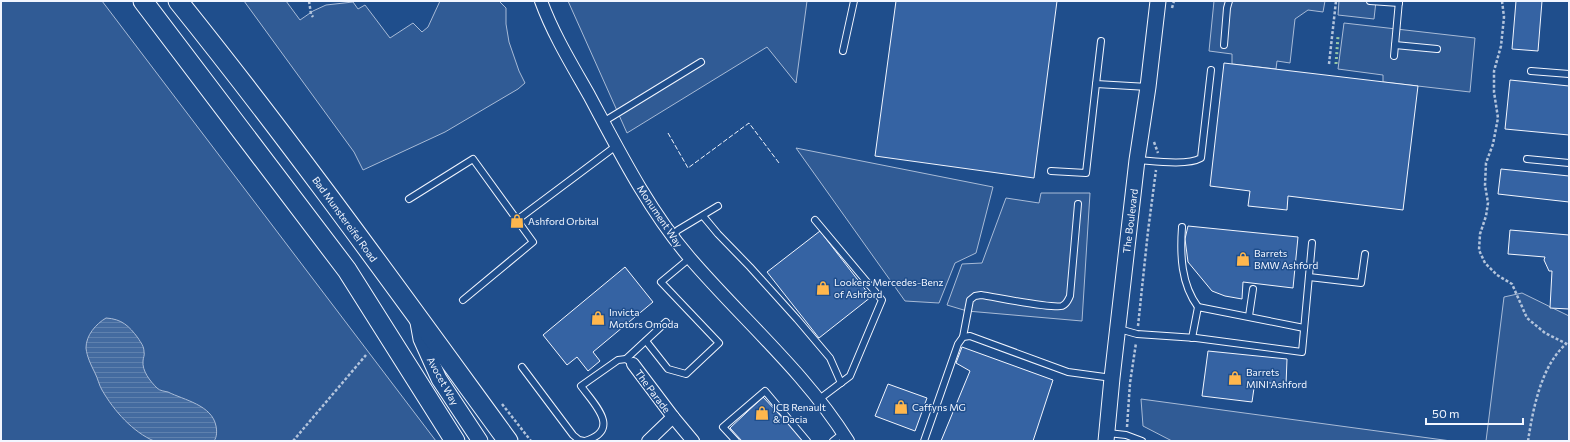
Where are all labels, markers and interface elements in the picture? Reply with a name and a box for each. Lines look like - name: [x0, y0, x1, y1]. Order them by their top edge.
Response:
- street label: Bad Munstereifel Road: [310, 174, 380, 264]
- street label: Monument Way: [635, 183, 685, 249]
- street label: The Boulevard: [1120, 188, 1140, 254]
- shop icon: Ashford Orbital: [509, 213, 525, 229]
- place label: Ashford Orbital: [528, 215, 599, 227]
- place label: Barrets BMW Ashford: [1254, 247, 1318, 271]
- shop icon: Barrets BMW Ashford: [1235, 251, 1251, 267]
- place label: Lookers Mercedes-Benz of Ashford: [834, 276, 944, 300]
- shop icon: Lookers Mercedes-Benz of Ashford: [815, 280, 831, 296]
- place label: Invicta Motors Omoda: [609, 306, 679, 330]
- shop icon: Invicta Motors Omoda: [590, 310, 606, 326]
- street label: Avocet Way: [425, 355, 461, 407]
- place label: Barrets MINI Ashford: [1246, 366, 1307, 390]
- street label: The Parade: [633, 367, 673, 415]
- shop icon: Barrets MINI Ashford: [1227, 370, 1243, 386]
- shop icon: Caffyns MG: [893, 399, 909, 415]
- scale bar: [1426, 400, 1523, 426]
- place label: JCB Renault & Dacia: [773, 401, 826, 425]
- place label: Caffyns MG: [912, 401, 966, 413]
- shop icon: JCB Renault & Dacia: [754, 405, 770, 421]
- text: 50 m: [1432, 406, 1460, 420]

